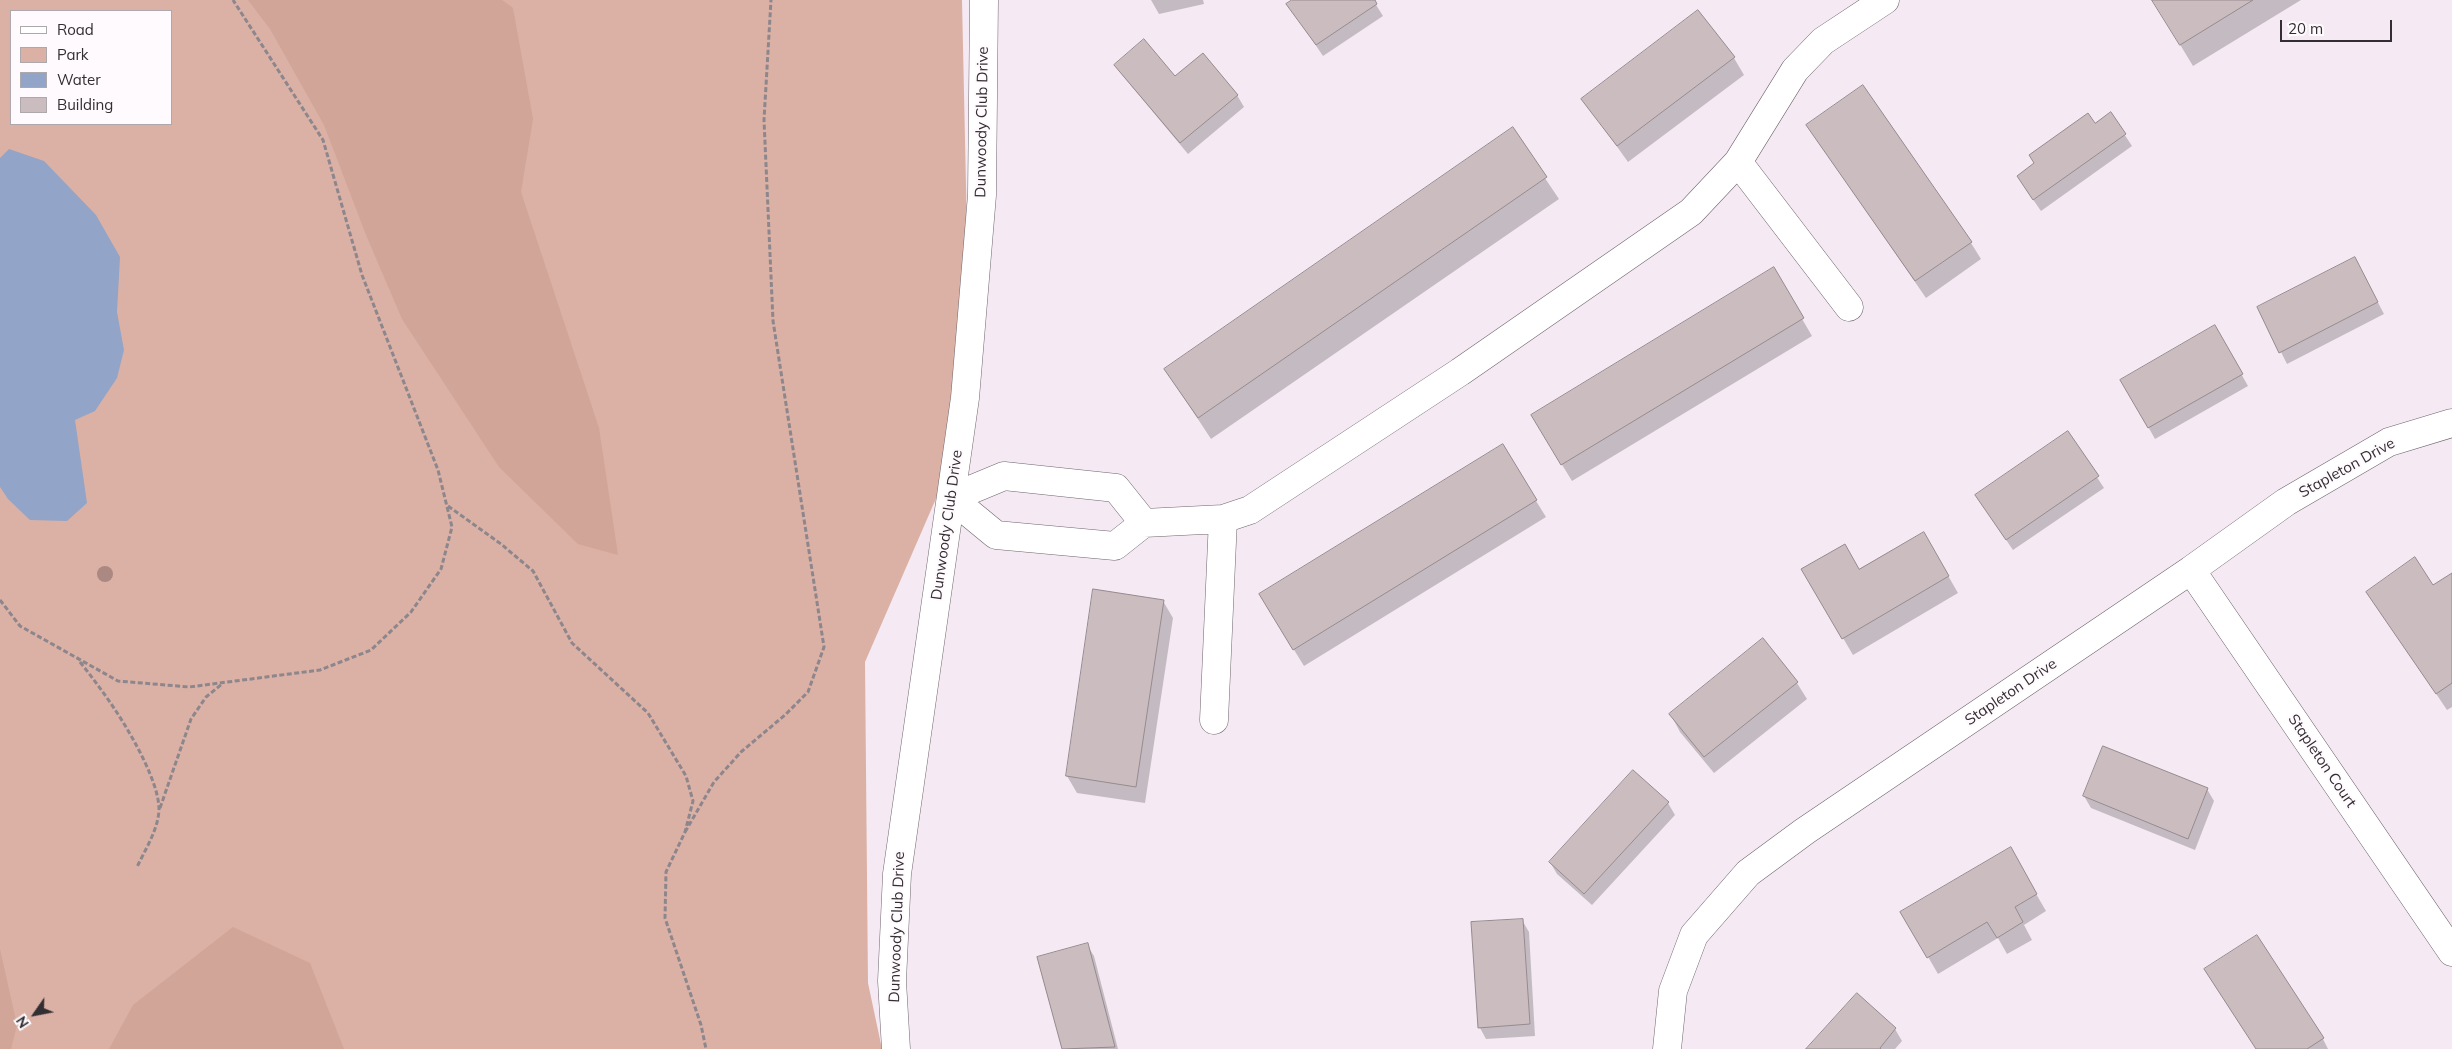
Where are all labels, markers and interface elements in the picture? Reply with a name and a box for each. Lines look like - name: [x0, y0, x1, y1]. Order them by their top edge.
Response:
- legend: [10, 10, 172, 125]
- scale bar: [2282, 10, 2394, 42]
- text: 20 m: [2288, 19, 2323, 38]
- text: Road: [57, 20, 94, 39]
- text: Park: [57, 45, 89, 64]
- street label: Dunwoody Club Drive: [972, 46, 992, 198]
- text: Water: [57, 70, 101, 89]
- text: Building: [57, 95, 113, 114]
- street label: Stapleton Drive: [2296, 434, 2398, 502]
- street label: Dunwoody Club Drive: [928, 449, 966, 601]
- street label: Stapleton Drive: [1962, 655, 2060, 729]
- street label: Stapleton Court: [2284, 711, 2360, 811]
- street label: Dunwoody Club Drive: [885, 851, 909, 1003]
- north arrow: [10, 989, 60, 1039]
- text: N: [12, 1013, 33, 1032]

